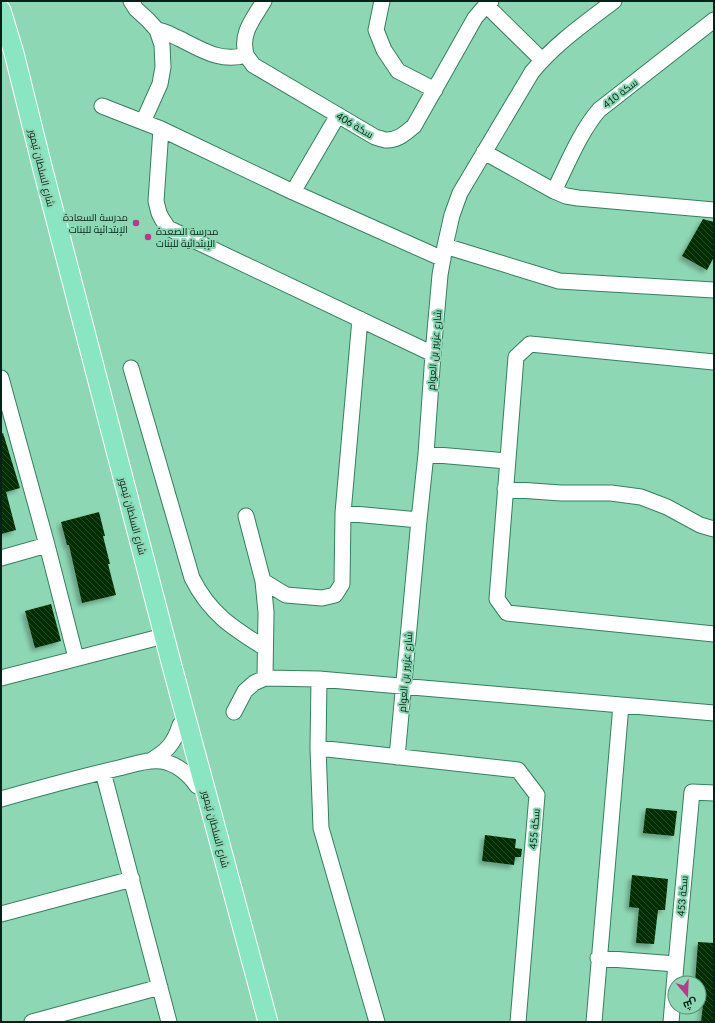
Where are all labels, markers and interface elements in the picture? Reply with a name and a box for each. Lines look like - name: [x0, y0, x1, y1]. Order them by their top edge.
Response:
- street label: سكة 410: [600, 76, 640, 110]
- street label: سكة 406: [334, 110, 376, 140]
- street label: شارع السلطان تيمور: [25, 127, 57, 208]
- place label: مدرسة السعادة الإبتدائية للبنات: [63, 211, 128, 236]
- marker: مدرسة السعادة الإبتدائية للبنات: [131, 218, 141, 228]
- place label: مدرسة الصعدة الإبتدائية للبنات: [156, 225, 219, 250]
- marker: مدرسة الصعدة الإبتدائية للبنات: [143, 232, 153, 242]
- street label: شارع عزبير بن العوام: [425, 309, 445, 391]
- street label: شارع السلطان تيمور: [116, 475, 149, 556]
- street label: شارع عزبير بن العوام: [396, 631, 416, 713]
- street label: شارع السلطان تيمور: [199, 788, 232, 869]
- street label: سكة 455: [526, 808, 542, 850]
- street label: سكة 453: [674, 875, 690, 917]
- north arrow: [667, 975, 707, 1015]
- text: ش: [681, 996, 699, 1013]

